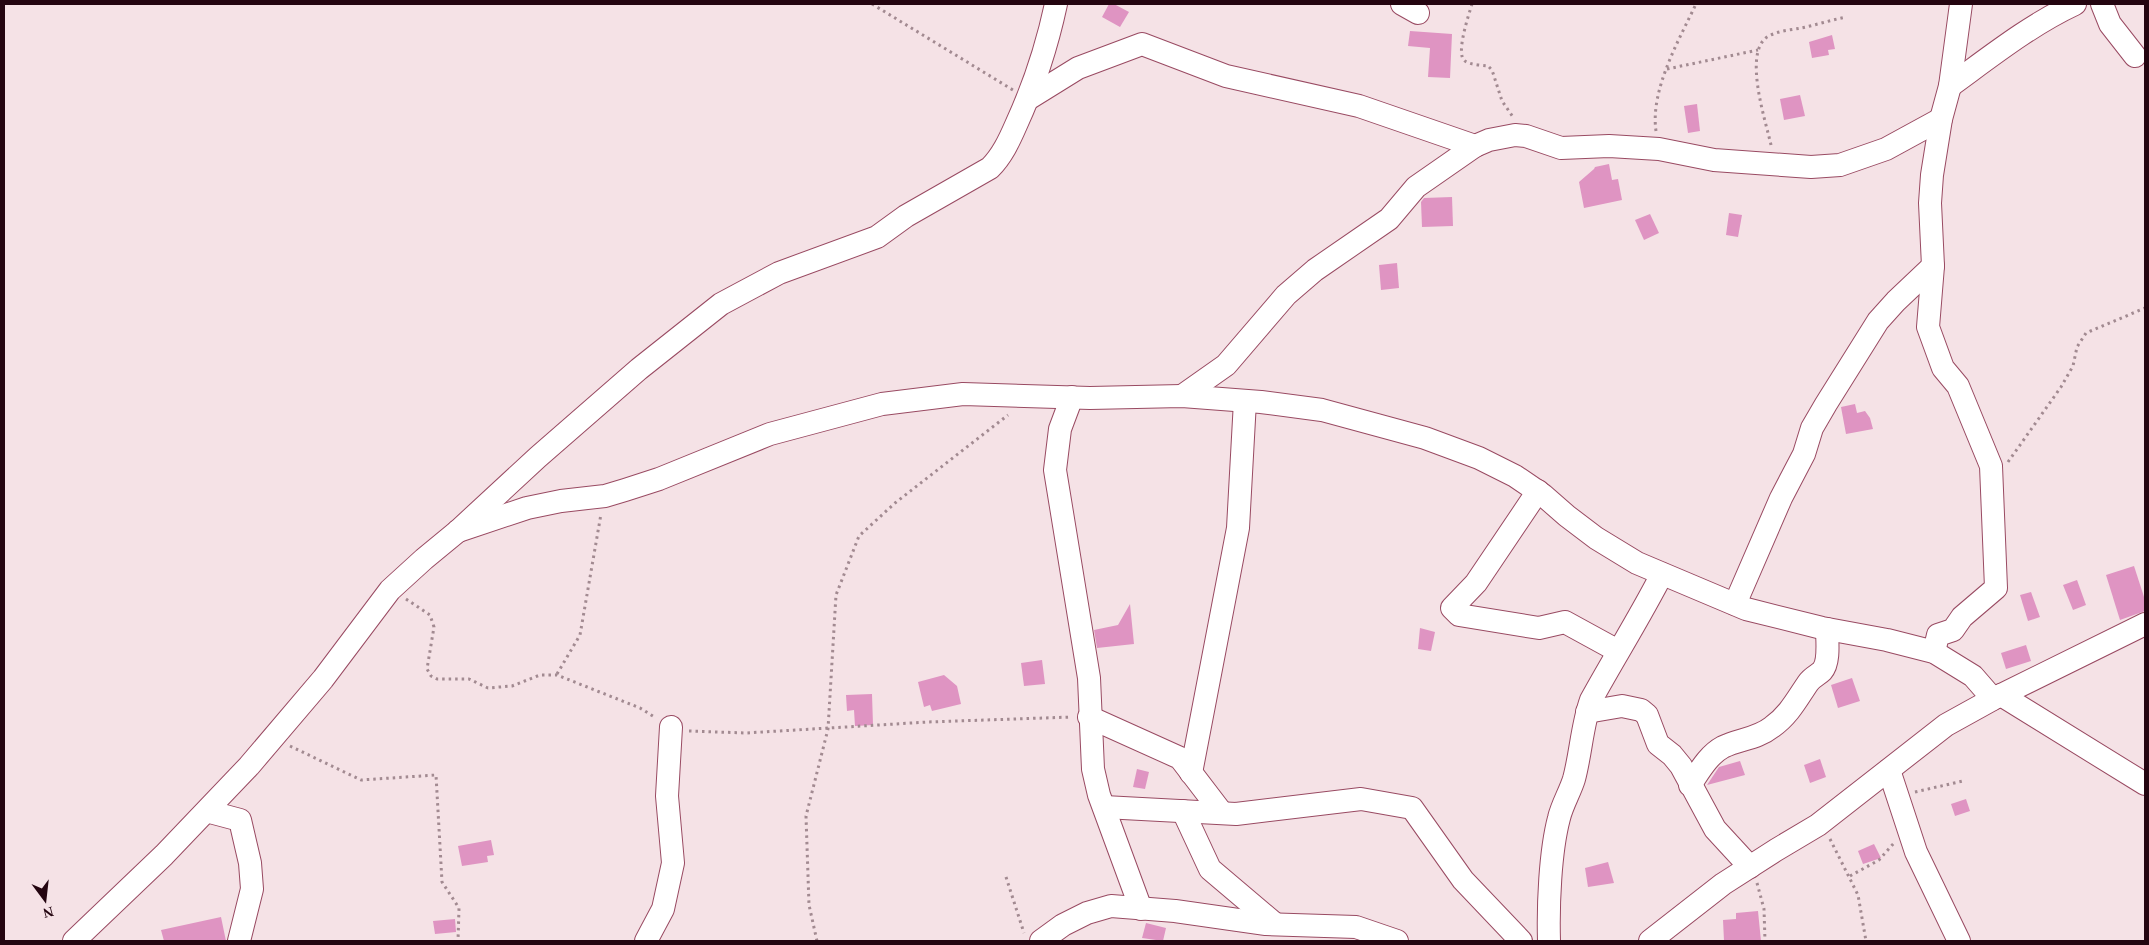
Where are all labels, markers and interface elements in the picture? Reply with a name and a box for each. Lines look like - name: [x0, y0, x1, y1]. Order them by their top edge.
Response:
- north arrow: [20, 875, 70, 925]
- text: N: [41, 904, 55, 921]

